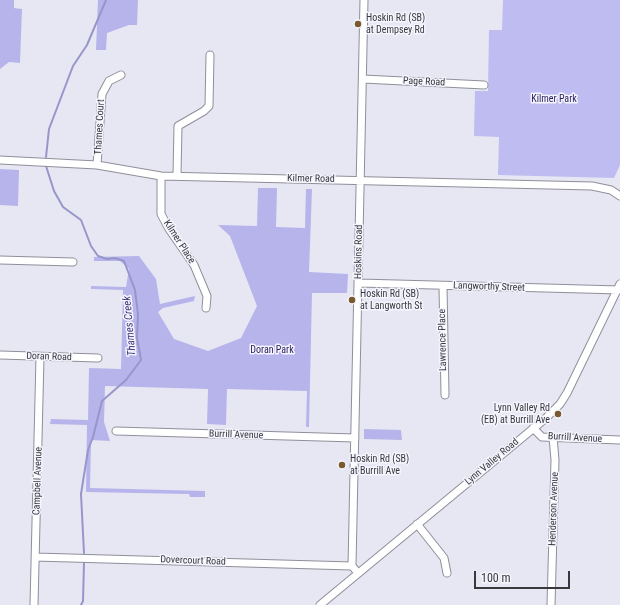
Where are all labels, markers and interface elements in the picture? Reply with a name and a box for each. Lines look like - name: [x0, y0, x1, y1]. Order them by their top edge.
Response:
- place label: Hoskin Rd (SB) at Dempsey Rd: [366, 12, 425, 36]
- marker: Hoskin Rd (SB) at Dempsey Rd: [353, 19, 363, 29]
- street label: Page Road: [403, 75, 445, 89]
- park label: Kilmer Park: [531, 93, 577, 105]
- street label: Thames Court: [93, 99, 107, 155]
- street label: Kilmer Road: [287, 173, 335, 185]
- street label: Kilmer Place: [160, 218, 198, 266]
- street label: Hoskins Road: [353, 225, 365, 279]
- street label: Langworthy Street: [453, 280, 525, 294]
- place label: Hoskin Rd (SB) at Langworth St: [360, 288, 422, 312]
- water label: Thames Creek: [121, 295, 139, 357]
- marker: Hoskin Rd (SB) at Langworth St: [347, 295, 357, 305]
- street label: Lawrence Place: [436, 309, 450, 371]
- park label: Doran Park: [250, 344, 294, 356]
- street label: Doran Road: [26, 350, 72, 364]
- place label: Lynn Valley Rd (EB) at Burrill Ave: [481, 402, 550, 426]
- marker: Lynn Valley Rd (EB) at Burrill Ave: [553, 409, 563, 419]
- street label: Burrill Avenue: [209, 428, 263, 442]
- street label: Burrill Avenue: [548, 431, 602, 445]
- street label: Lynn Valley Road: [463, 436, 521, 488]
- street label: Campbell Avenue: [31, 447, 45, 515]
- place label: Hoskin Rd (SB) at Burrill Ave: [350, 453, 409, 476]
- marker: Hoskin Rd (SB) at Burrill Ave: [337, 460, 347, 470]
- street label: Henderson Avenue: [547, 472, 561, 546]
- street label: Dovercourt Road: [160, 554, 226, 568]
- scale bar: [476, 563, 572, 589]
- text: 100 m: [481, 571, 511, 585]

